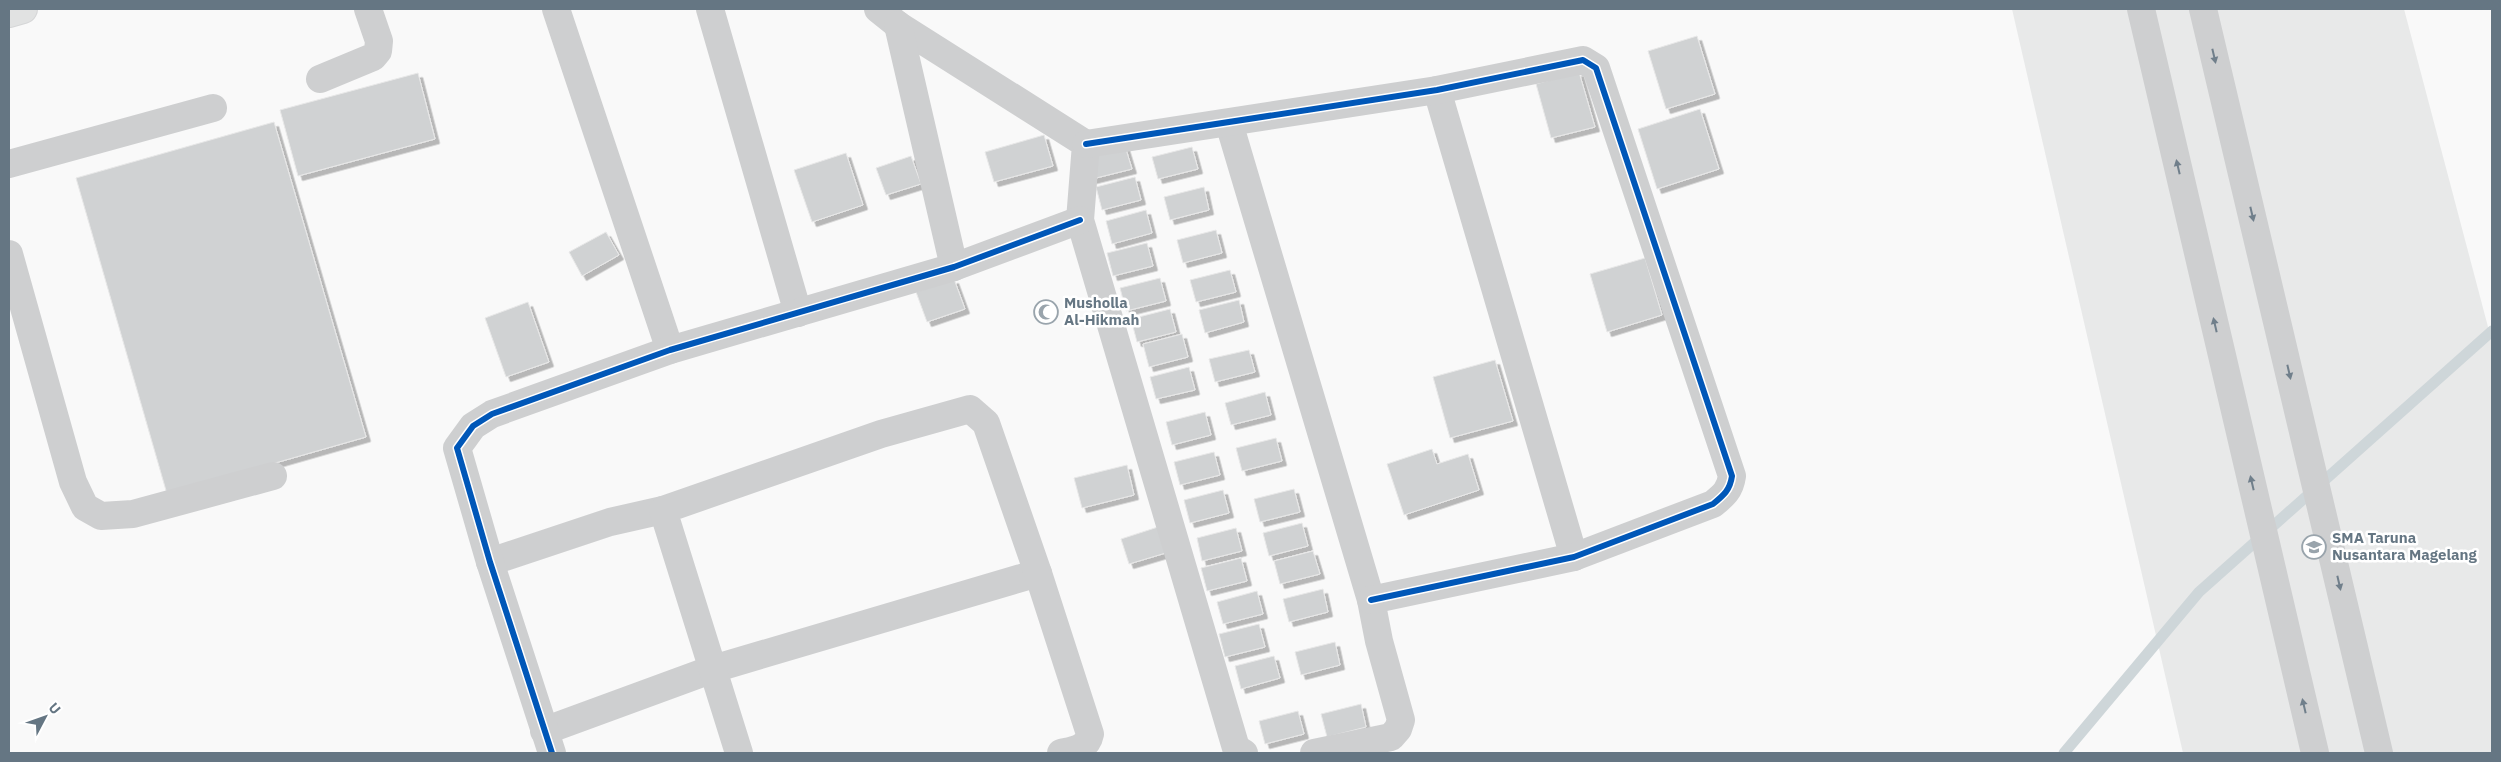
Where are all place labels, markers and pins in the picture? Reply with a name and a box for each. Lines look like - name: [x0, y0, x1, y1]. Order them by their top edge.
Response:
- place label: Musholla Al-Hikmah: [1064, 293, 1139, 329]
- mosque icon: Musholla Al-Hikmah: [1033, 299, 1059, 325]
- place label: SMA Taruna Nusantara Magelang: [2332, 528, 2478, 564]
- school or university icon: SMA Taruna Nusantara Magelang: [2301, 534, 2327, 560]

